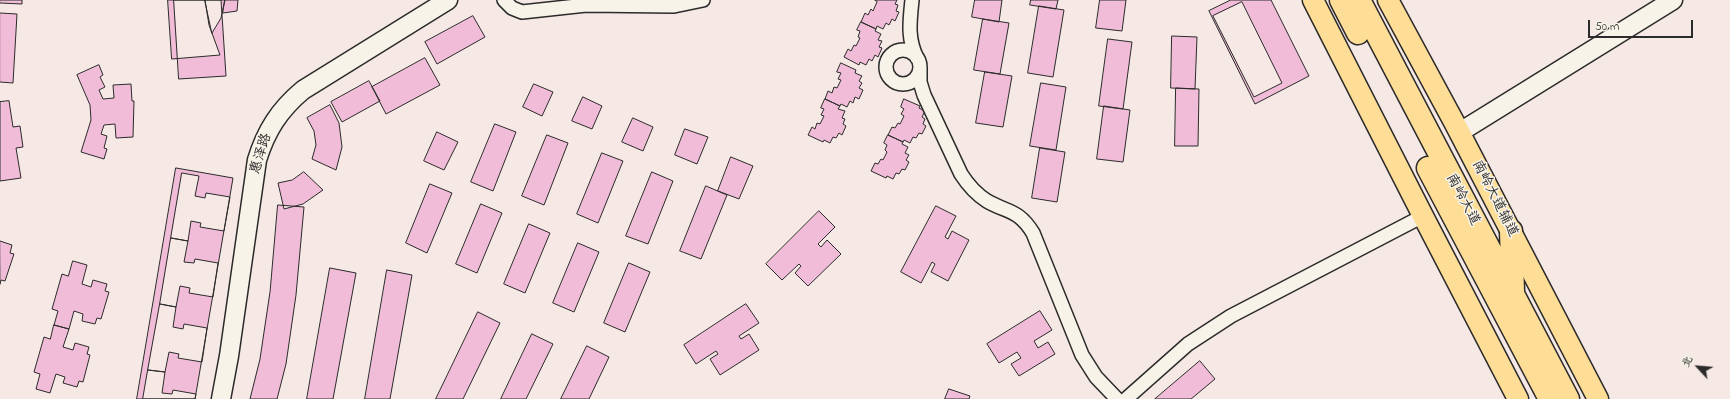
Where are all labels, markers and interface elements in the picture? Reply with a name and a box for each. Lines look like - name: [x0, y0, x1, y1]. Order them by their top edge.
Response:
- scale bar: [1590, 12, 1695, 38]
- text: 50 m: [1595, 18, 1619, 36]
- street label: 惠泽路: [248, 131, 276, 177]
- street label: 南岭大道辅道: [1467, 158, 1521, 240]
- street label: 南岭大道: [1441, 171, 1483, 229]
- north arrow: [1678, 347, 1718, 387]
- text: 北: [1678, 353, 1697, 370]

